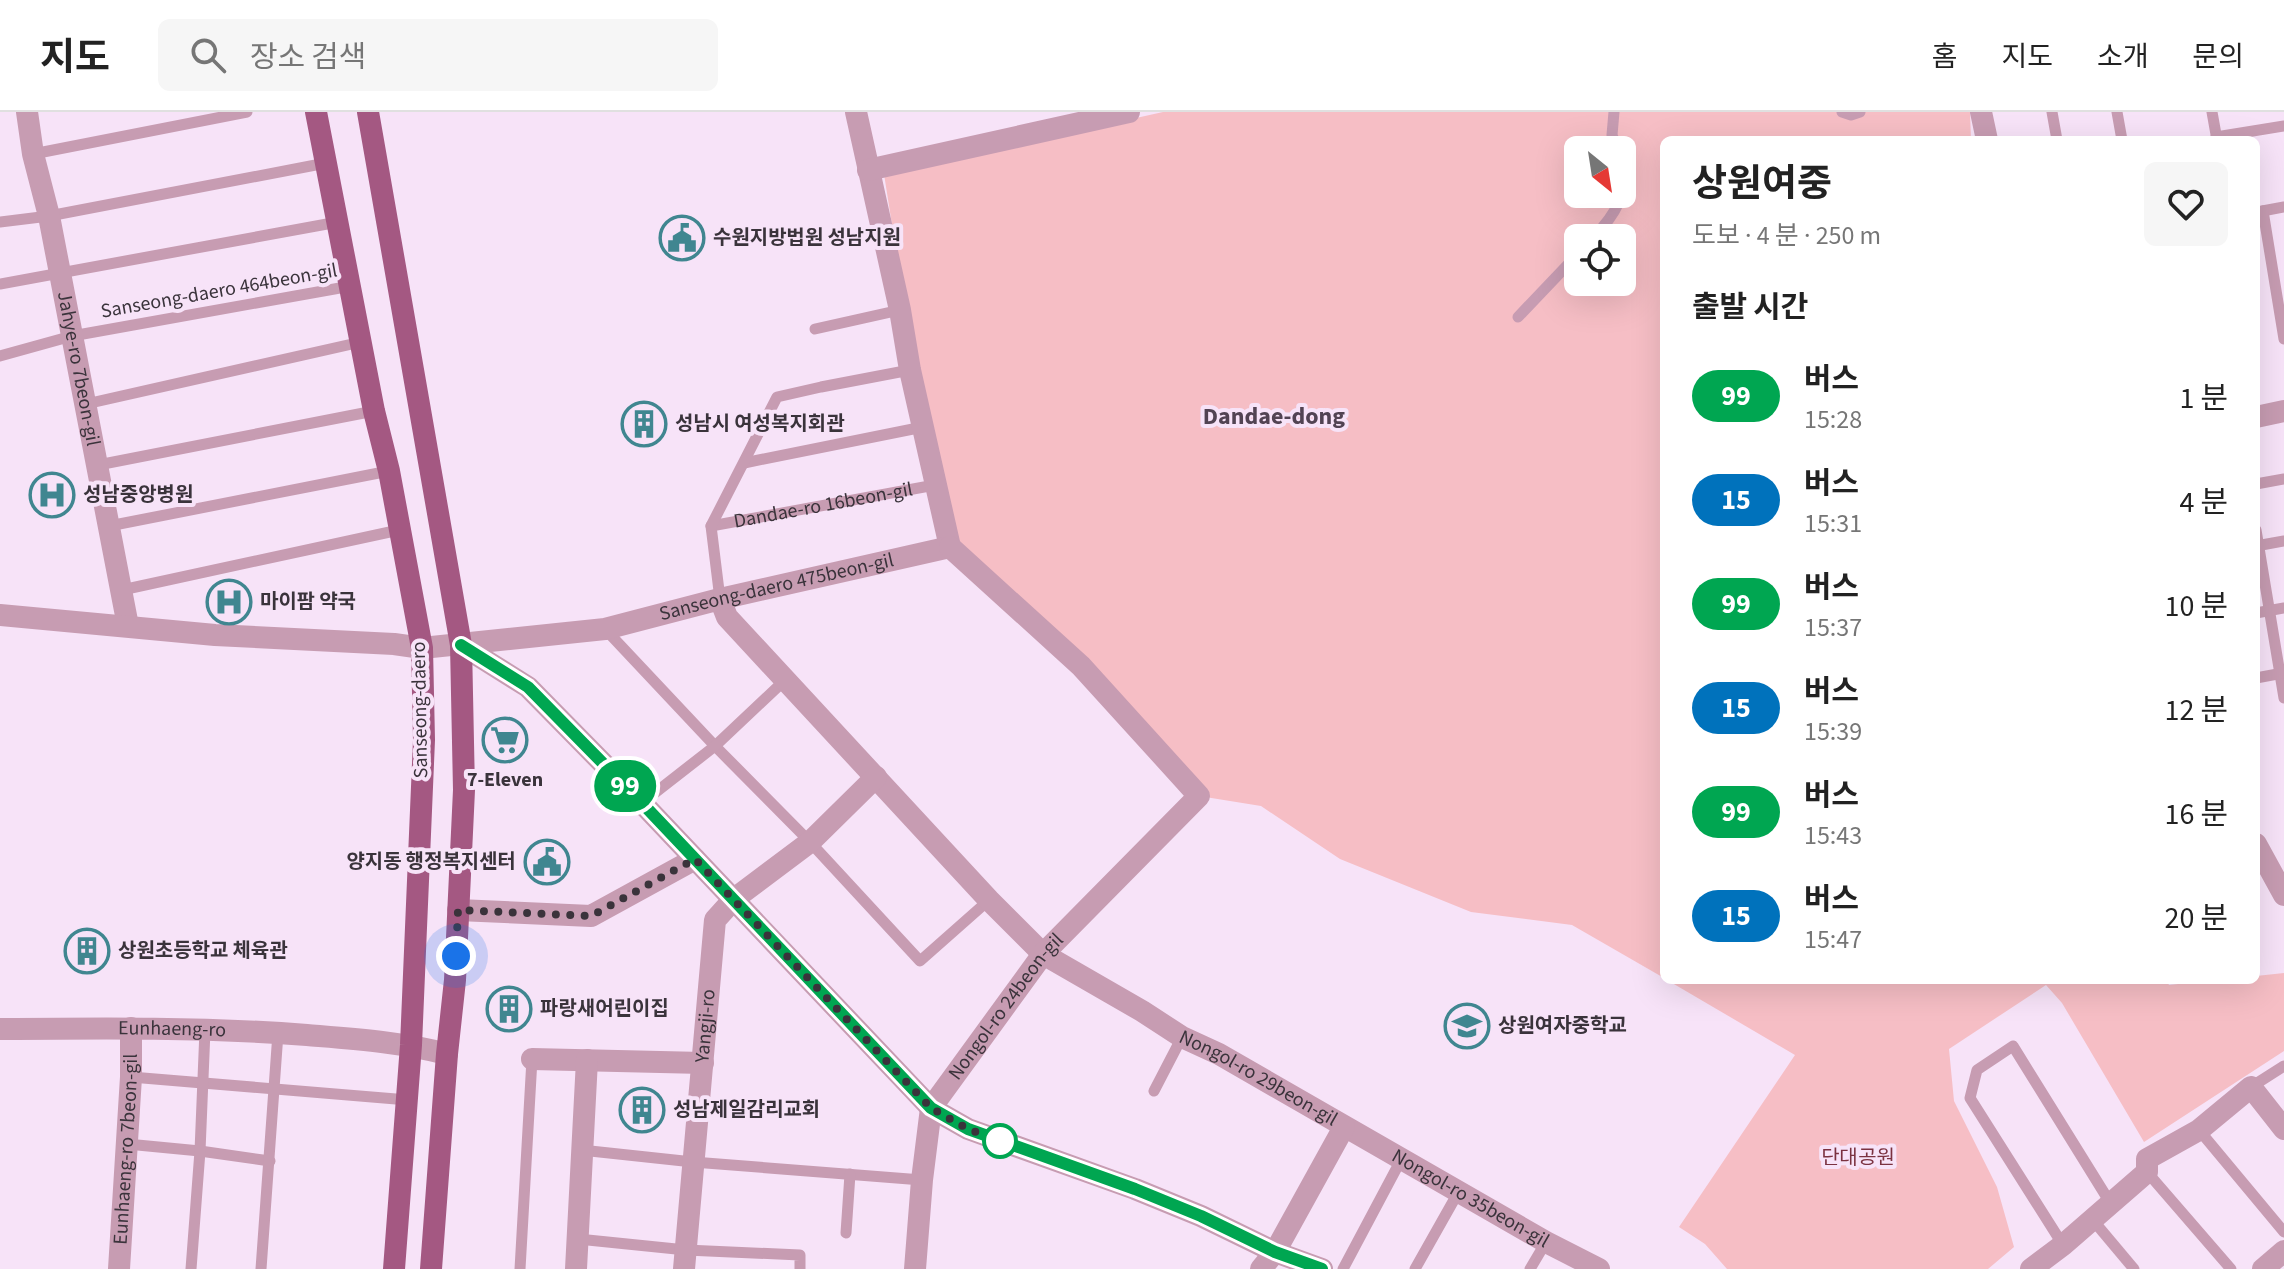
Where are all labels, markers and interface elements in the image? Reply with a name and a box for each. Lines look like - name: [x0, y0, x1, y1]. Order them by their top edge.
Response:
- search box: [158, 19, 718, 91]
- text: 지도: [40, 31, 110, 85]
- icon: search: [186, 33, 230, 77]
- text: 장소 검색: [250, 36, 366, 79]
- text: 홈: [1932, 37, 1957, 77]
- text: 지도: [2001, 37, 2053, 77]
- text: 소개: [2097, 37, 2148, 77]
- text: 문의: [2192, 37, 2244, 77]
- north arrow: [1564, 136, 1636, 208]
- map controls: [1564, 136, 1636, 296]
- text: 상원여중: [1692, 157, 1832, 211]
- button: heart: [2144, 162, 2228, 246]
- public building icon: 수원지방법원 성남지원: [658, 214, 706, 262]
- text: 도보 · 4 분 · 250 m: [1692, 217, 1881, 254]
- place label: 수원지방법원 성남지원: [713, 224, 901, 252]
- button: locate: [1564, 224, 1636, 296]
- street label: Sanseong-daero 464beon-gil: [99, 256, 339, 326]
- text: 출발 시간: [1692, 286, 1808, 329]
- street label: Jahye-ro 7beon-gil: [50, 289, 107, 448]
- text: 버스: [1804, 358, 1859, 401]
- text: 99: [1721, 376, 1751, 416]
- text: 1 분: [2179, 377, 2228, 420]
- district label: Dandae-dong: [1203, 399, 1345, 434]
- building icon: 성남시 여성복지회관: [620, 400, 668, 448]
- text: 15:28: [1804, 401, 1862, 438]
- place label: 성남시 여성복지회관: [675, 410, 845, 438]
- text: 버스: [1804, 462, 1859, 505]
- hospital icon: 성남중앙병원: [28, 471, 76, 519]
- street label: Dandae-ro 16beon-gil: [731, 475, 915, 536]
- text: 15: [1721, 480, 1751, 520]
- place label: 성남중앙병원: [83, 481, 193, 509]
- text: 4 분: [2179, 481, 2228, 524]
- text: 15:31: [1804, 505, 1862, 542]
- street label: Sanseong-daero 475beon-gil: [656, 546, 896, 628]
- text: 버스: [1804, 566, 1859, 609]
- hospital icon: 마이팜 약국: [205, 578, 253, 626]
- text: 99: [1721, 584, 1751, 624]
- text: 10 분: [2165, 585, 2228, 628]
- place label: 마이팜 약국: [260, 588, 356, 616]
- text: 15:37: [1804, 609, 1862, 646]
- street label: Sanseong-daero: [405, 641, 435, 779]
- text: 버스: [1804, 670, 1859, 713]
- text: 15: [1721, 688, 1751, 728]
- text: 12 분: [2165, 689, 2228, 732]
- text: 15:39: [1804, 713, 1862, 750]
- supermarket icon: 7-Eleven: [481, 716, 529, 764]
- line badge: 99: [589, 760, 661, 812]
- place label: 7-Eleven: [467, 766, 543, 794]
- text: 99: [610, 766, 640, 806]
- text: 버스: [1804, 774, 1859, 817]
- text: 99: [1721, 792, 1751, 832]
- text: 16 분: [2165, 793, 2228, 836]
- text: 15:43: [1804, 817, 1862, 854]
- public building icon: 양지동 행정복지센터: [523, 838, 571, 886]
- place label: 양지동 행정복지센터: [346, 848, 516, 876]
- text: 버스: [1804, 878, 1859, 921]
- text: 15: [1721, 896, 1751, 936]
- text: 20 분: [2165, 897, 2228, 940]
- text: 15:47: [1804, 921, 1862, 958]
- building icon: 상원초등학교 체육관: [63, 927, 111, 975]
- street label: Nongol-ro 24beon-gil: [942, 927, 1070, 1086]
- your location: [436, 936, 476, 976]
- place label: 상원초등학교 체육관: [118, 937, 288, 965]
- building icon: 파랑새어린이집: [485, 985, 533, 1033]
- street label: Yangji-ro: [688, 988, 723, 1065]
- place label: 파랑새어린이집: [540, 995, 669, 1023]
- school or university icon: 상원여자중학교: [1443, 1002, 1491, 1050]
- place label: 상원여자중학교: [1498, 1012, 1627, 1040]
- street label: Eunhaeng-ro: [118, 1014, 227, 1044]
- street label: Nongol-ro 29beon-gil: [1174, 1023, 1343, 1133]
- street label: Eunhaeng-ro 7beon-gil: [107, 1054, 145, 1246]
- building icon: 성남제일감리교회: [618, 1086, 666, 1134]
- place label: 성남제일감리교회: [673, 1096, 820, 1124]
- unlabelled marker: [983, 1124, 1017, 1158]
- street label: Nongol-ro 35beon-gil: [1387, 1142, 1554, 1255]
- park label: 단대공원: [1821, 1144, 1895, 1172]

